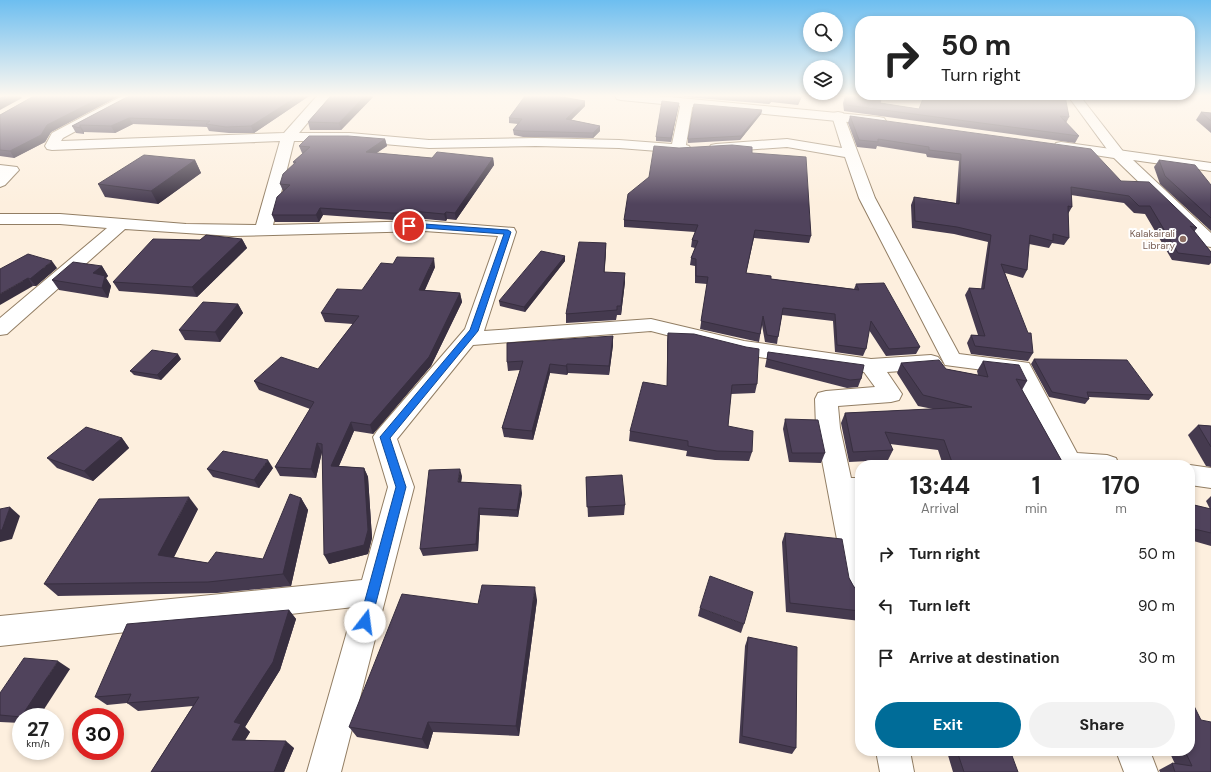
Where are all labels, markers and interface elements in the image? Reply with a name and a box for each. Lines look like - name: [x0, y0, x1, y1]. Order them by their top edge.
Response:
- map controls: [803, 12, 843, 100]
- button: search: [803, 12, 843, 52]
- text: 50 m: [941, 27, 1011, 64]
- icon: right: [875, 32, 927, 84]
- button: layers: [803, 60, 843, 100]
- text: Turn right: [941, 63, 1021, 87]
- pin: [392, 209, 426, 243]
- icon: arrive: [398, 215, 420, 237]
- place label: Kalakairali Library: [1130, 227, 1175, 252]
- marker: Kalakairali Library: [1178, 234, 1188, 244]
- text: 13:44: [910, 470, 970, 501]
- text: 1: [1032, 470, 1040, 501]
- text: 170: [1102, 470, 1140, 501]
- text: Arrival: [921, 500, 959, 517]
- text: min: [1025, 500, 1047, 517]
- text: m: [1115, 500, 1127, 517]
- icon: right: [875, 543, 897, 565]
- text: Turn right: [909, 544, 980, 564]
- text: 50 m: [1138, 544, 1175, 564]
- icon: left: [875, 595, 897, 617]
- text: Turn left: [909, 596, 970, 616]
- text: 90 m: [1138, 596, 1175, 616]
- position arrow: [344, 601, 386, 643]
- icon: arrive: [875, 647, 897, 669]
- text: Arrive at destination: [909, 648, 1060, 668]
- text: 30 m: [1139, 648, 1175, 668]
- button: Exit: [875, 702, 1021, 748]
- button: Share: [1029, 702, 1175, 748]
- speed limit sign: 30: [72, 708, 124, 760]
- text: 27: [27, 716, 49, 742]
- text: km/h: [26, 737, 50, 750]

